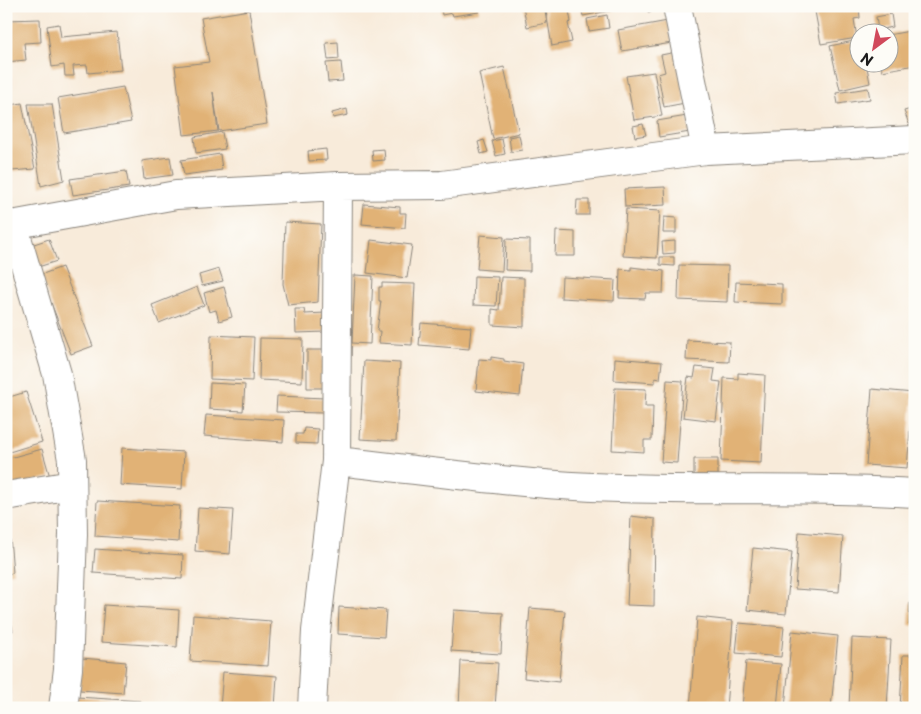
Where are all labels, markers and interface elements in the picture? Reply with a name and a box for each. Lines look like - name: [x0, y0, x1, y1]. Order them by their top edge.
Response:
- north arrow: [848, 22, 898, 72]
- text: N: [857, 48, 877, 71]

